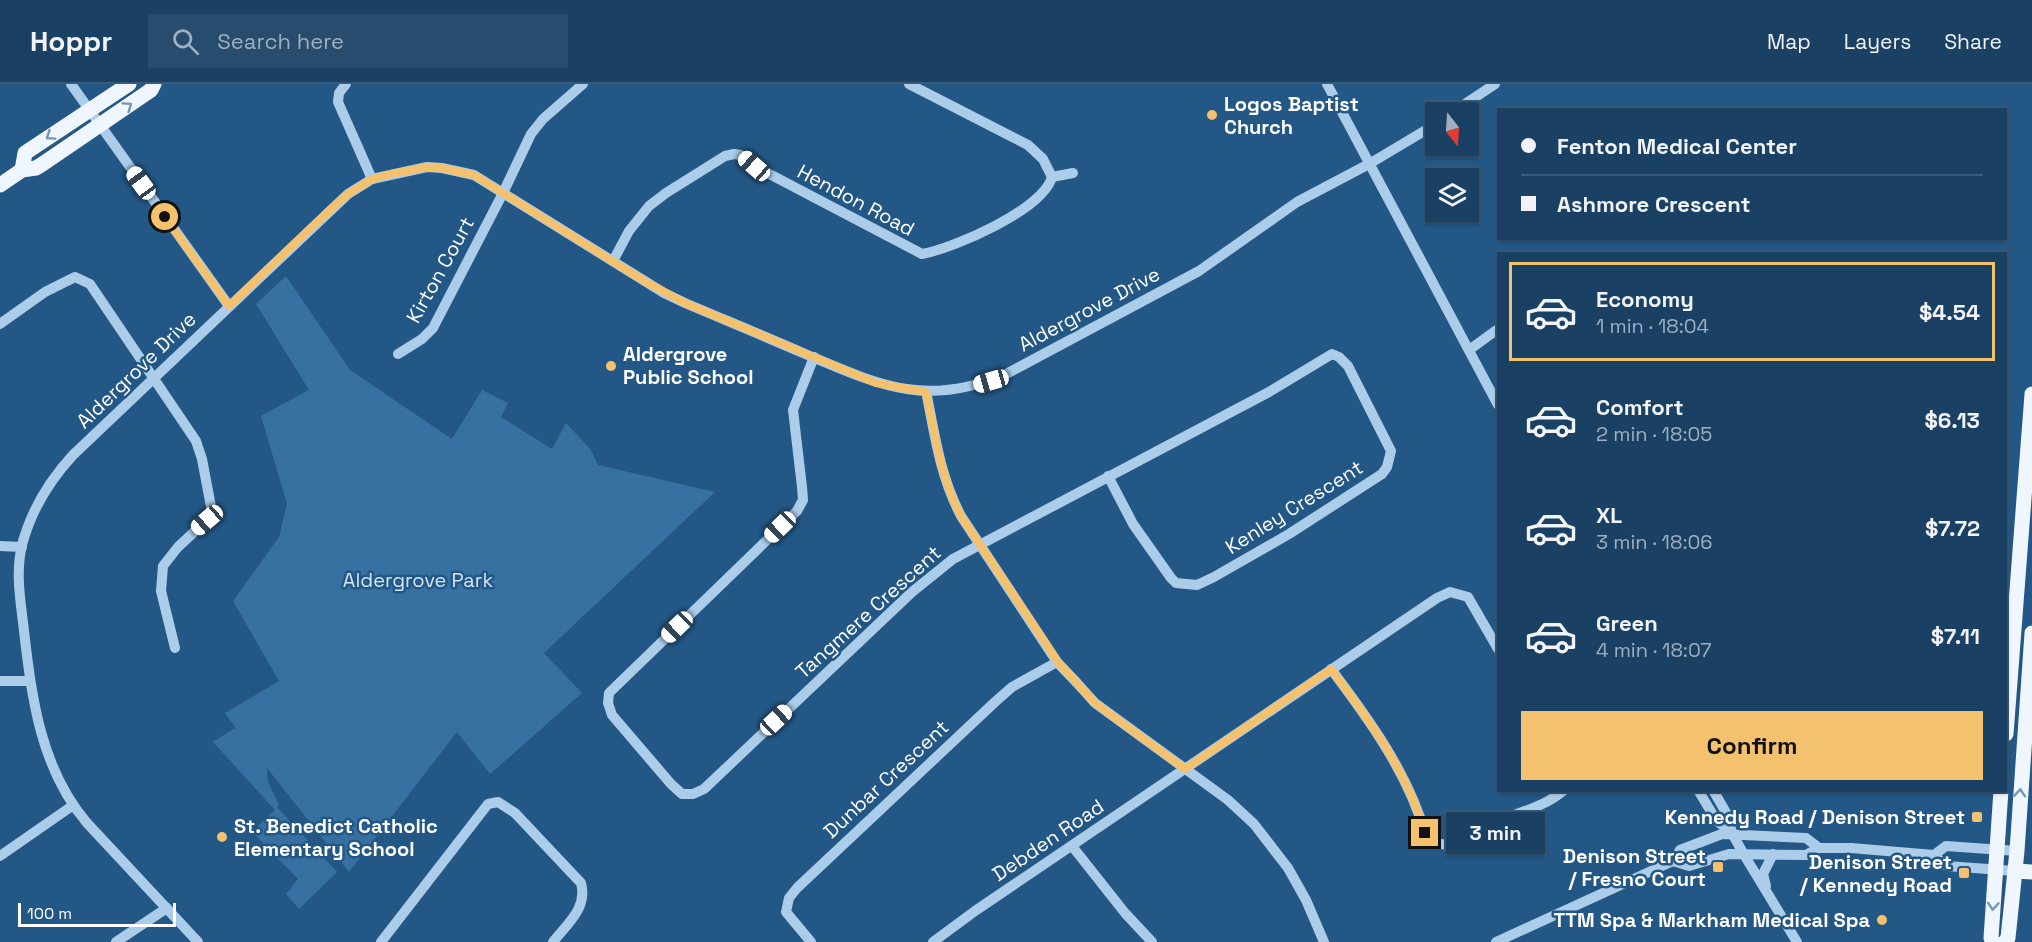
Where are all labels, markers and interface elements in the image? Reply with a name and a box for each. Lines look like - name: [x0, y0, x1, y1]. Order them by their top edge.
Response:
- search box: [148, 14, 568, 68]
- text: Hoppr: [30, 23, 112, 59]
- icon: search: [169, 25, 202, 58]
- text: Search here: [217, 27, 344, 55]
- text: Map: [1767, 28, 1811, 55]
- text: Layers: [1844, 28, 1911, 55]
- text: Share: [1944, 28, 2002, 55]
- place label: Logos Baptist Church: [1224, 91, 1359, 140]
- one-way arrow: [122, 102, 133, 113]
- north arrow: [1425, 102, 1479, 156]
- map controls: [1425, 102, 1479, 222]
- marker: Logos Baptist Church: [1205, 108, 1219, 122]
- one-way arrow: [45, 129, 56, 140]
- text: Fenton Medical Center: [1557, 132, 1797, 160]
- car: [735, 147, 773, 185]
- street label: Hendon Road: [793, 158, 919, 242]
- car: [123, 163, 159, 203]
- button: layers: [1425, 168, 1479, 222]
- text: Ashmore Crescent: [1557, 190, 1750, 218]
- route start: [151, 203, 178, 230]
- street label: Kirton Court: [400, 212, 480, 328]
- street label: Aldergrove Drive: [1014, 261, 1164, 357]
- icon: car: [1524, 285, 1578, 339]
- text: Economy: [1596, 285, 1694, 313]
- text: $4.54: [1919, 298, 1980, 326]
- street label: Aldergrove Drive: [71, 306, 201, 434]
- text: 1 min · 18:04: [1596, 313, 1709, 339]
- place label: Aldergrove Public School: [623, 341, 754, 390]
- marker: Aldergrove Public School: [604, 359, 618, 373]
- car: [971, 367, 1011, 395]
- icon: car: [1524, 393, 1578, 447]
- text: Comfort: [1596, 393, 1684, 421]
- text: $6.13: [1924, 406, 1980, 434]
- text: 2 min · 18:05: [1596, 421, 1712, 447]
- street label: Kenley Crescent: [1220, 454, 1368, 560]
- car: [188, 501, 226, 539]
- icon: car: [1524, 501, 1578, 555]
- text: XL: [1596, 501, 1622, 529]
- car: [761, 508, 799, 546]
- text: $7.72: [1925, 514, 1980, 542]
- text: 3 min · 18:06: [1596, 529, 1713, 555]
- street label: Tangmere Crescent: [790, 540, 946, 684]
- park label: Aldergrove Park: [343, 567, 493, 593]
- car: [658, 608, 696, 646]
- icon: car: [1524, 609, 1578, 663]
- text: Green: [1596, 609, 1658, 637]
- text: $7.11: [1931, 622, 1980, 650]
- text: 4 min · 18:07: [1596, 637, 1712, 663]
- car: [757, 701, 795, 739]
- button: Confirm: [1521, 711, 1983, 780]
- street label: Dunbar Crescent: [818, 714, 954, 844]
- one-way arrow: [2014, 788, 2027, 797]
- street label: Debden Road: [987, 793, 1109, 887]
- place label: Kennedy Road / Denison Street: [1665, 804, 1965, 830]
- marker: Kennedy Road / Denison Street: [1970, 810, 1984, 824]
- callout: 3 min: [1446, 812, 1545, 854]
- place label: St. Benedict Catholic Elementary School: [234, 813, 438, 862]
- route end: [1411, 819, 1438, 846]
- text: 3 min: [1470, 820, 1521, 846]
- marker: St. Benedict Catholic Elementary School: [215, 830, 229, 844]
- place label: Denison Street / Fresno Court: [1563, 843, 1706, 892]
- place label: Denison Street / Kennedy Road: [1799, 849, 1952, 898]
- marker: Denison Street / Fresno Court: [1711, 860, 1725, 874]
- marker: Denison Street / Kennedy Road: [1957, 866, 1971, 880]
- scale bar: [18, 900, 176, 928]
- one-way arrow: [1987, 902, 2000, 911]
- text: 100 m: [27, 903, 72, 924]
- place label: TTM Spa & Markham Medical Spa: [1554, 907, 1870, 933]
- marker: TTM Spa & Markham Medical Spa: [1875, 913, 1889, 927]

